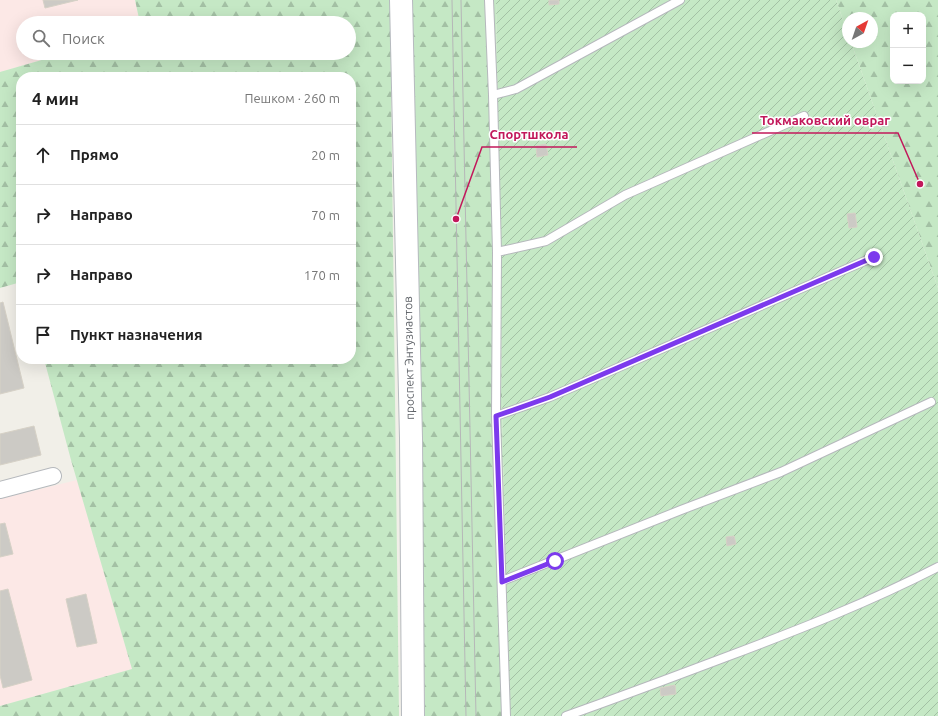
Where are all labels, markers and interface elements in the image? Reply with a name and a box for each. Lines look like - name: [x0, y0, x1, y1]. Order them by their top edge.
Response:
- north arrow: [842, 12, 878, 48]
- map controls: [890, 12, 926, 84]
- button: +: [890, 12, 926, 48]
- search box: [16, 16, 356, 60]
- icon: search: [30, 27, 52, 49]
- text: Поиск: [62, 30, 105, 47]
- button: −: [890, 48, 926, 84]
- text: 4 мин: [32, 89, 79, 108]
- text: Пешком · 260 m: [244, 91, 340, 105]
- callout: Токмаковский овраг: [752, 108, 898, 133]
- text: Токмаковский овраг: [760, 113, 890, 127]
- callout: Спортшкола: [482, 122, 577, 147]
- text: Спортшкола: [489, 127, 569, 141]
- icon: ahead: [32, 144, 54, 166]
- text: Прямо: [70, 146, 119, 163]
- text: 20 m: [311, 148, 340, 162]
- icon: right: [32, 204, 54, 226]
- text: Направо: [70, 206, 133, 223]
- text: 70 m: [311, 208, 340, 222]
- route end: [865, 248, 883, 266]
- icon: right: [32, 264, 54, 286]
- text: Направо: [70, 266, 133, 283]
- text: 170 m: [304, 268, 340, 282]
- street label: проспект Энтузиастов: [401, 296, 416, 420]
- icon: arrive: [32, 324, 54, 346]
- text: Пункт назначения: [70, 326, 203, 343]
- route start: [546, 552, 564, 570]

